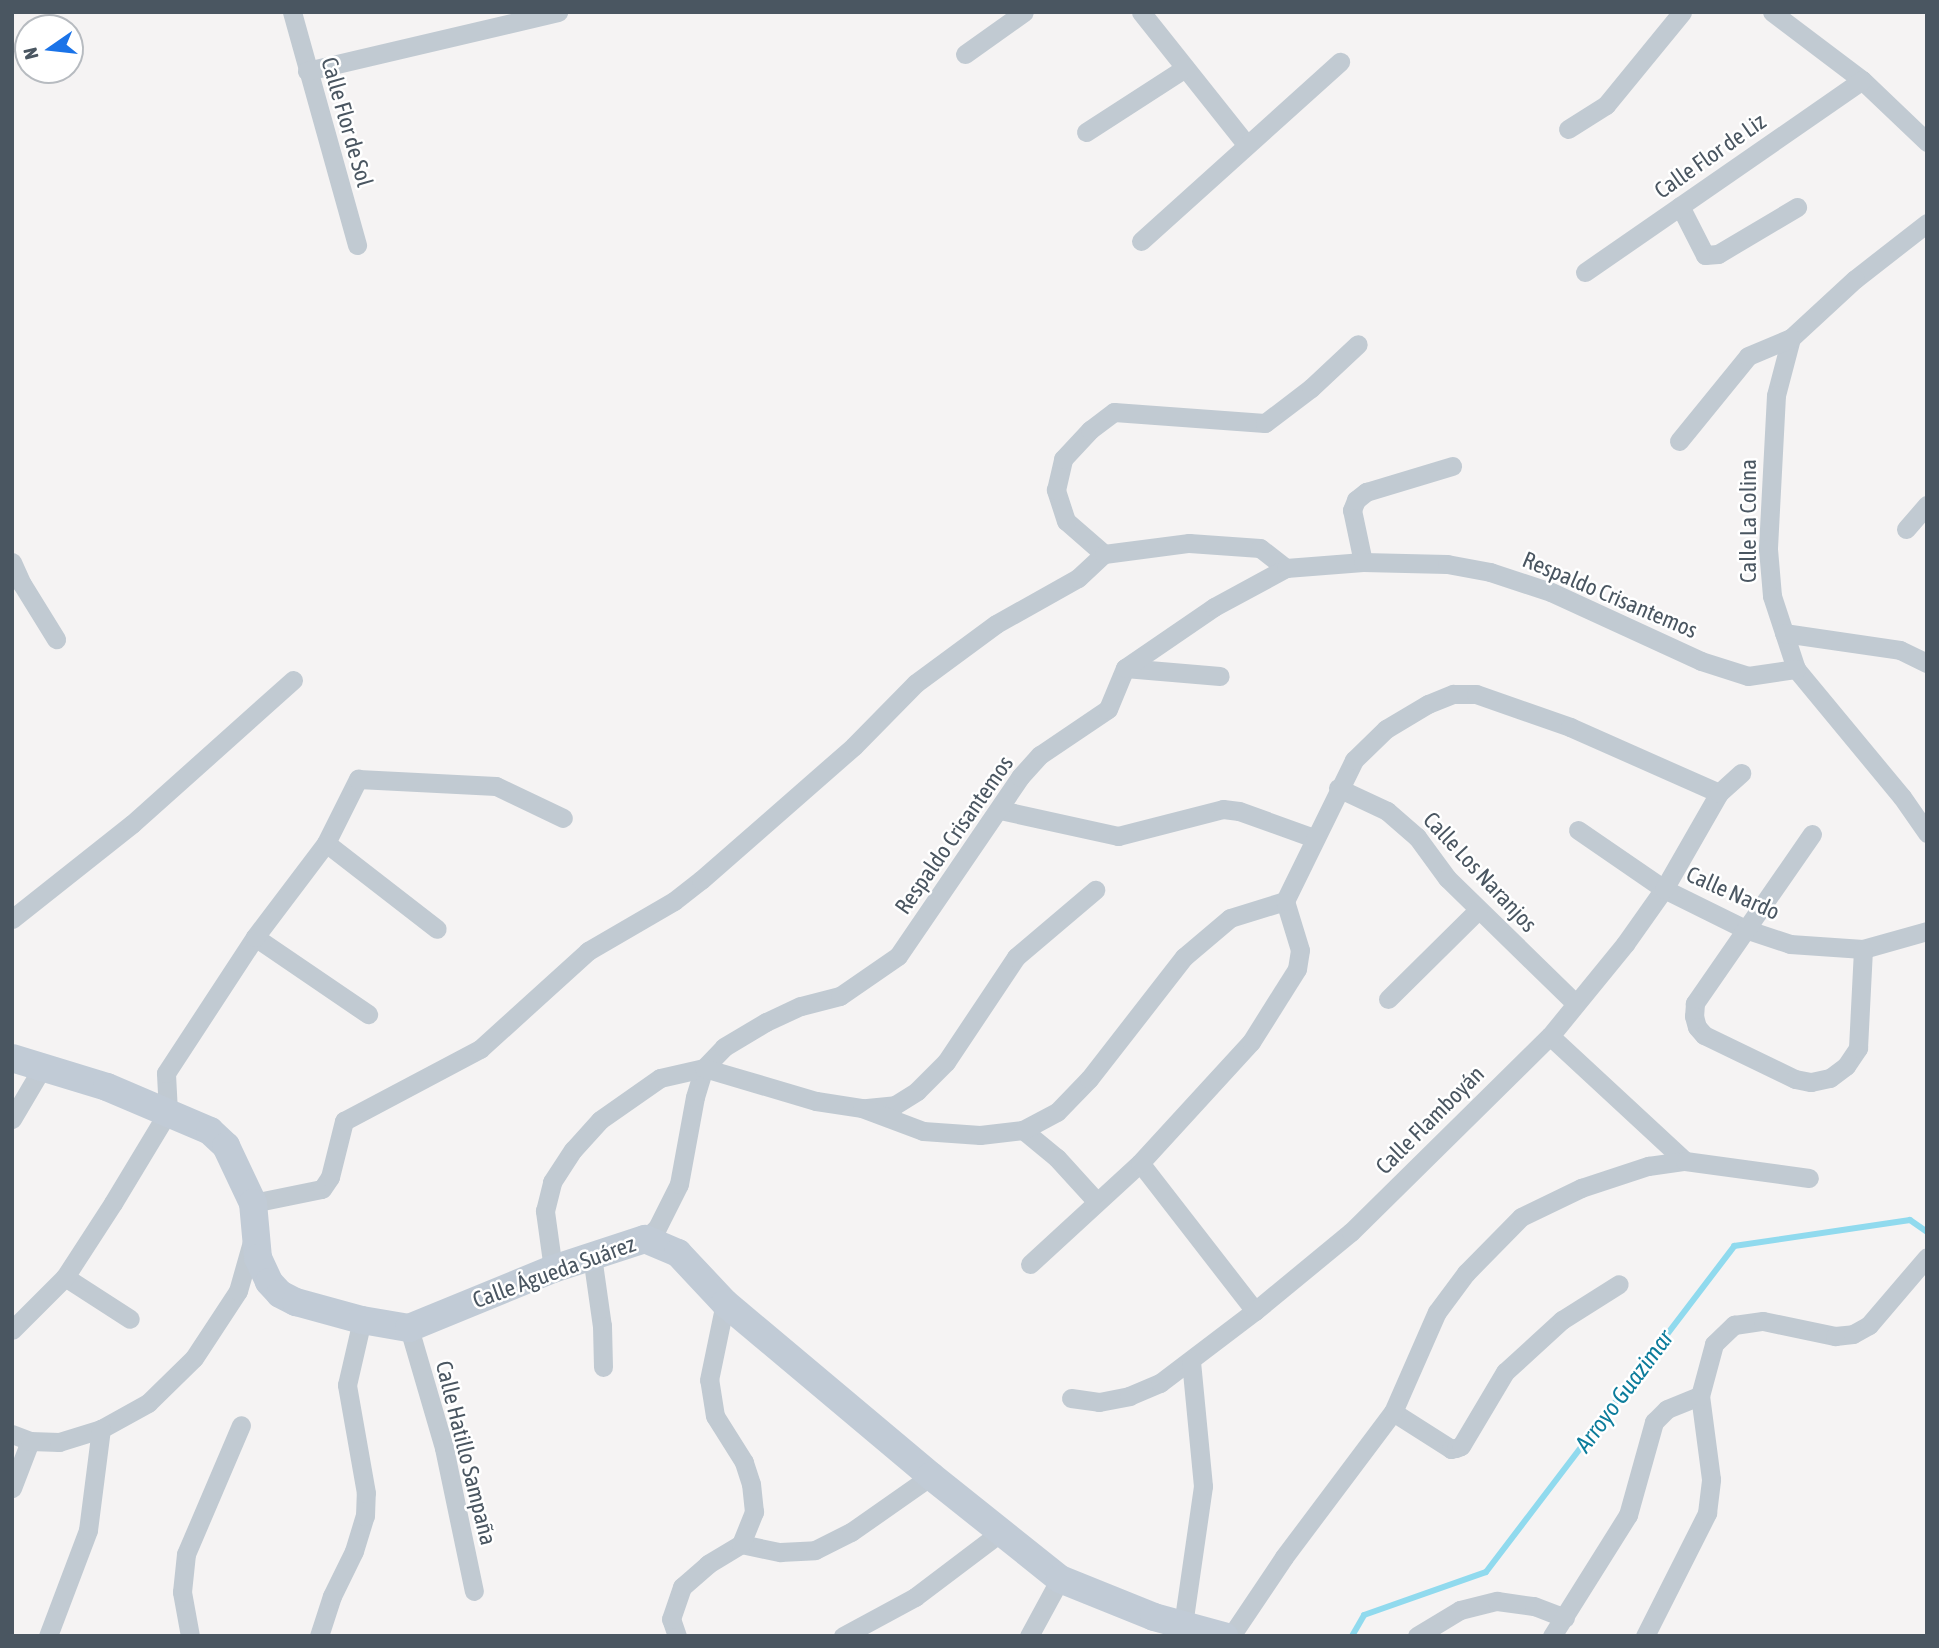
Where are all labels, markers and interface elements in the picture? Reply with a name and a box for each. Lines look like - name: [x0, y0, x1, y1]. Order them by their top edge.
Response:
- north arrow: [14, 14, 84, 84]
- text: N: [19, 45, 43, 62]
- street label: Calle Flor de Sol: [315, 54, 379, 190]
- street label: Calle Flor de Liz: [1649, 108, 1771, 204]
- street label: Calle La Colina: [1734, 459, 1762, 583]
- street label: Respaldo Crisantemos: [1518, 546, 1702, 644]
- street label: Respaldo Crisantemos: [889, 750, 1019, 920]
- street label: Calle Los Naranjos: [1417, 806, 1543, 938]
- street label: Calle Nardo: [1682, 860, 1784, 926]
- street label: Calle Flamboyán: [1370, 1060, 1490, 1180]
- street label: Calle Águeda Suárez: [469, 1230, 639, 1314]
- water label: Arroyo Guazimar: [1569, 1324, 1679, 1458]
- street label: Calle Hatillo Sampaña: [430, 1358, 502, 1548]

